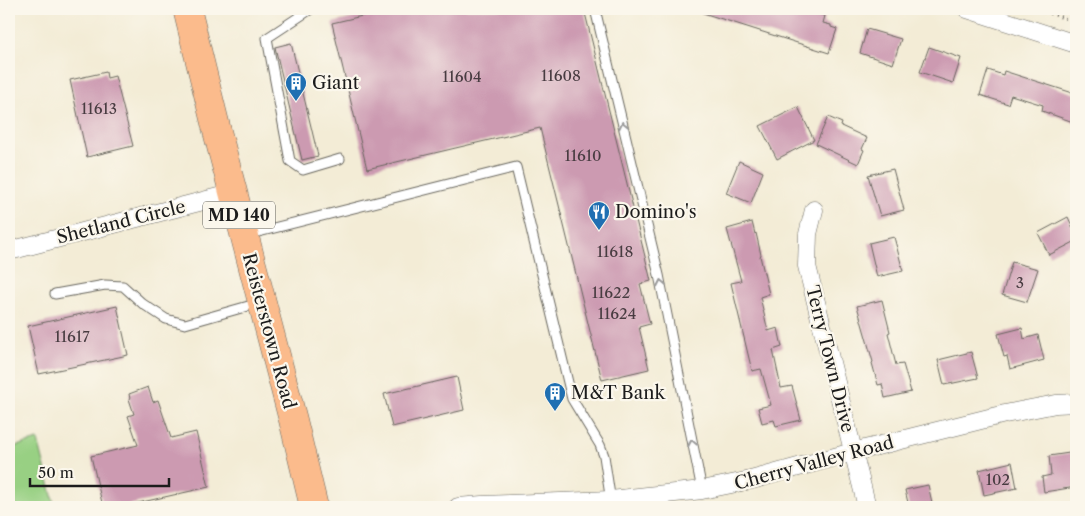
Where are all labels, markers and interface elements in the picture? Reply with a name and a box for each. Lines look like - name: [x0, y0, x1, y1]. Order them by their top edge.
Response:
- house number: 11608: [541, 66, 581, 85]
- house number: 11604: [442, 67, 482, 86]
- building icon: Giant: [284, 71, 308, 102]
- place label: Giant: [312, 72, 360, 94]
- house number: 11613: [81, 99, 117, 118]
- one-way arrow: [618, 121, 629, 130]
- house number: 11610: [564, 146, 602, 165]
- street label: Shetland Circle: [54, 195, 188, 249]
- restaurant icon: Domino's: [587, 200, 611, 231]
- place label: Domino's: [615, 201, 696, 223]
- road number: MD 140: [203, 202, 275, 228]
- house number: 11618: [597, 242, 633, 261]
- street label: Reisterstown Road: [238, 251, 300, 411]
- house number: 3: [1016, 273, 1024, 292]
- one-way arrow: [656, 279, 667, 288]
- house number: 11622: [592, 283, 630, 302]
- street label: Terry Town Drive: [801, 283, 859, 435]
- house number: 11624: [598, 304, 636, 323]
- house number: 11617: [54, 327, 90, 346]
- building icon: M&T Bank: [543, 381, 567, 412]
- place label: M&T Bank: [571, 382, 666, 404]
- street label: Cherry Valley Road: [732, 431, 896, 495]
- one-way arrow: [688, 438, 698, 447]
- scale bar: [30, 456, 169, 488]
- text: 50 m: [38, 463, 74, 482]
- house number: 102: [986, 470, 1010, 489]

